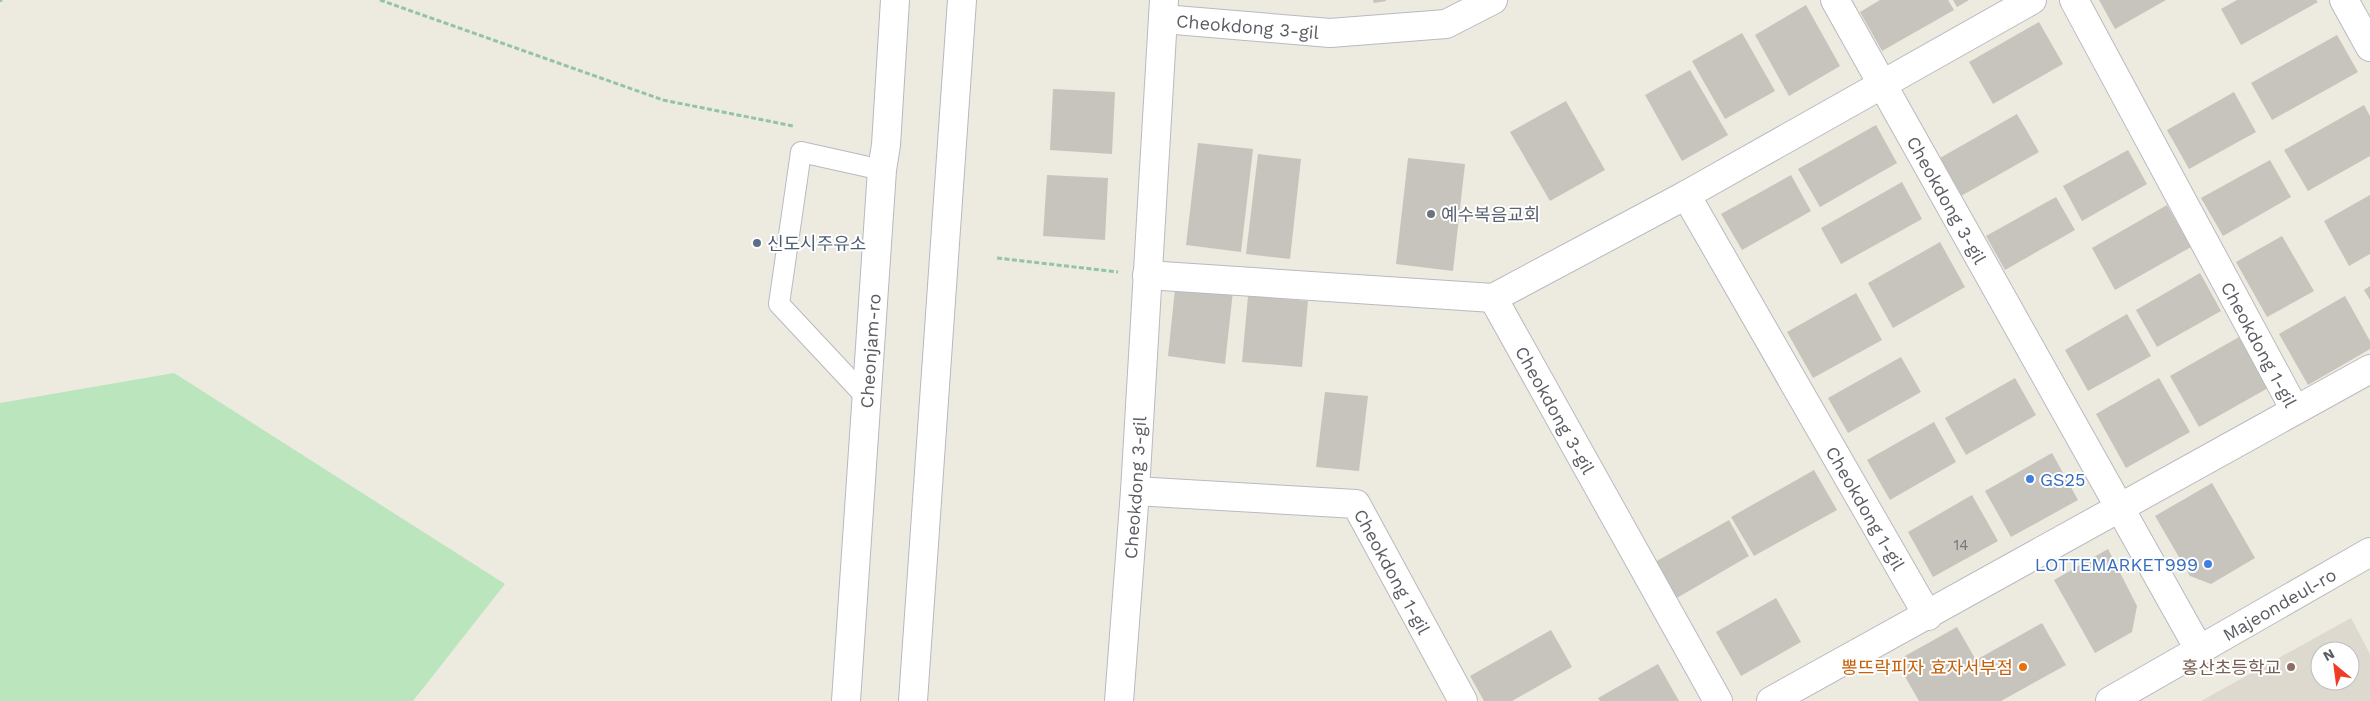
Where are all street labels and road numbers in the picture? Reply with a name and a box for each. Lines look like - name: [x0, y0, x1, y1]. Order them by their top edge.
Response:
- street label: Cheokdong 3-gil: [1175, 10, 1320, 43]
- street label: Cheokdong 3-gil: [1903, 132, 1991, 268]
- street label: Cheokdong 1-gil: [2217, 278, 2302, 411]
- street label: Cheonjam-ro: [855, 293, 884, 409]
- street label: Cheokdong 3-gil: [1511, 342, 1600, 478]
- street label: Cheokdong 3-gil: [1119, 415, 1150, 560]
- street label: Cheokdong 1-gil: [1822, 442, 1910, 574]
- street label: Cheokdong 1-gil: [1350, 505, 1435, 638]
- street label: Majeondeul-ro: [2219, 563, 2340, 645]

